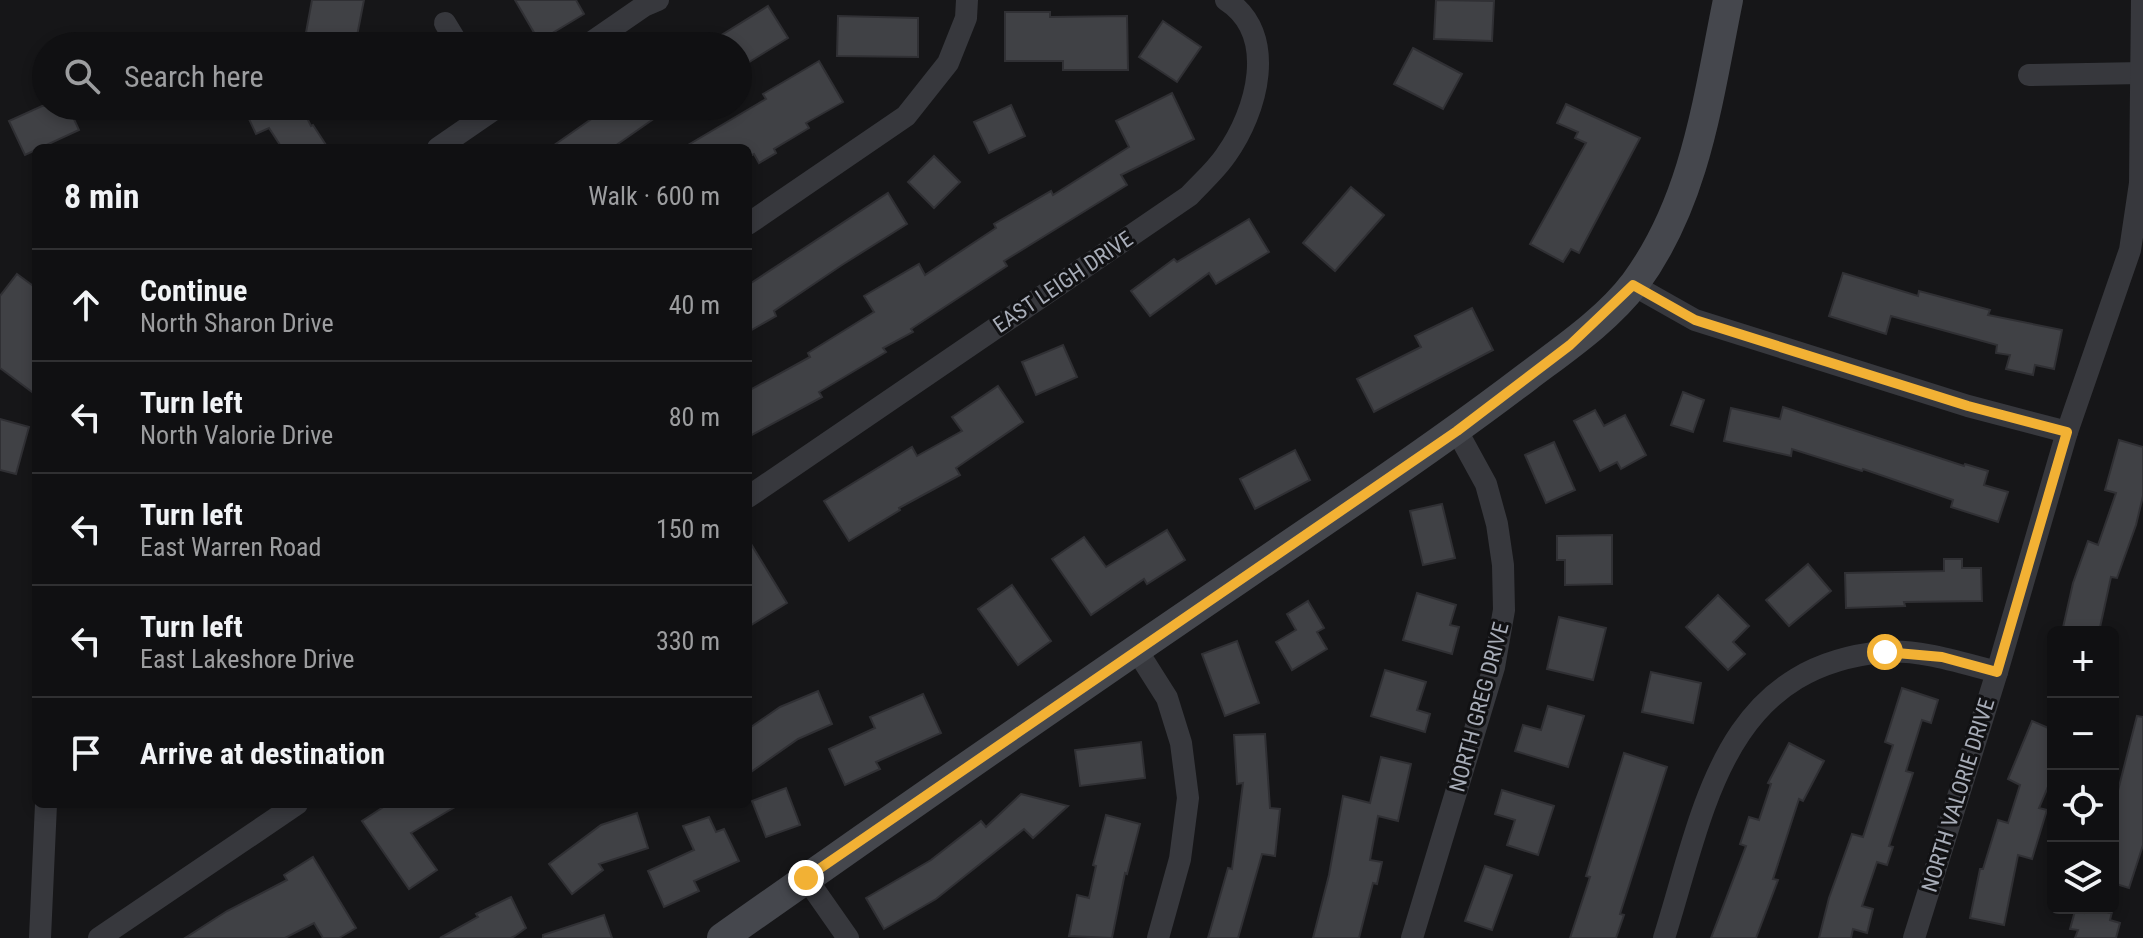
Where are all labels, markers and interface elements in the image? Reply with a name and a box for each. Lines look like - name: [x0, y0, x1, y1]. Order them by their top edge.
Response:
- search box: [32, 32, 752, 120]
- icon: search: [60, 54, 104, 98]
- text: Search here: [124, 59, 264, 94]
- text: 8 min: [64, 176, 140, 216]
- text: Walk · 600 m: [588, 181, 720, 211]
- street label: EAST LEIGH DRIVE: [989, 226, 1137, 338]
- text: Continue: [140, 273, 247, 308]
- icon: ahead: [64, 283, 108, 327]
- text: 40 m: [669, 290, 720, 320]
- text: North Sharon Drive: [140, 308, 334, 338]
- text: Turn left: [140, 385, 243, 420]
- icon: left: [64, 395, 108, 439]
- text: 80 m: [669, 402, 720, 432]
- text: North Valorie Drive: [140, 420, 333, 450]
- text: Turn left: [140, 497, 243, 532]
- icon: left: [64, 507, 108, 551]
- text: 150 m: [656, 514, 720, 544]
- text: East Warren Road: [140, 532, 321, 562]
- text: Turn left: [140, 609, 243, 644]
- icon: left: [64, 619, 108, 663]
- street label: NORTH GREG DRIVE: [1444, 619, 1514, 795]
- text: 330 m: [656, 626, 720, 656]
- map controls: [2047, 626, 2119, 914]
- button: +: [2047, 626, 2119, 698]
- route start: [1867, 634, 1903, 670]
- text: East Lakeshore Drive: [140, 644, 355, 674]
- street label: NORTH VALORIE DRIVE: [1917, 695, 1999, 895]
- button: −: [2047, 698, 2119, 770]
- icon: arrive: [64, 731, 108, 775]
- text: Arrive at destination: [140, 736, 385, 771]
- button: locate: [2047, 770, 2119, 842]
- button: layers: [2047, 842, 2119, 914]
- route end: [788, 860, 824, 896]

